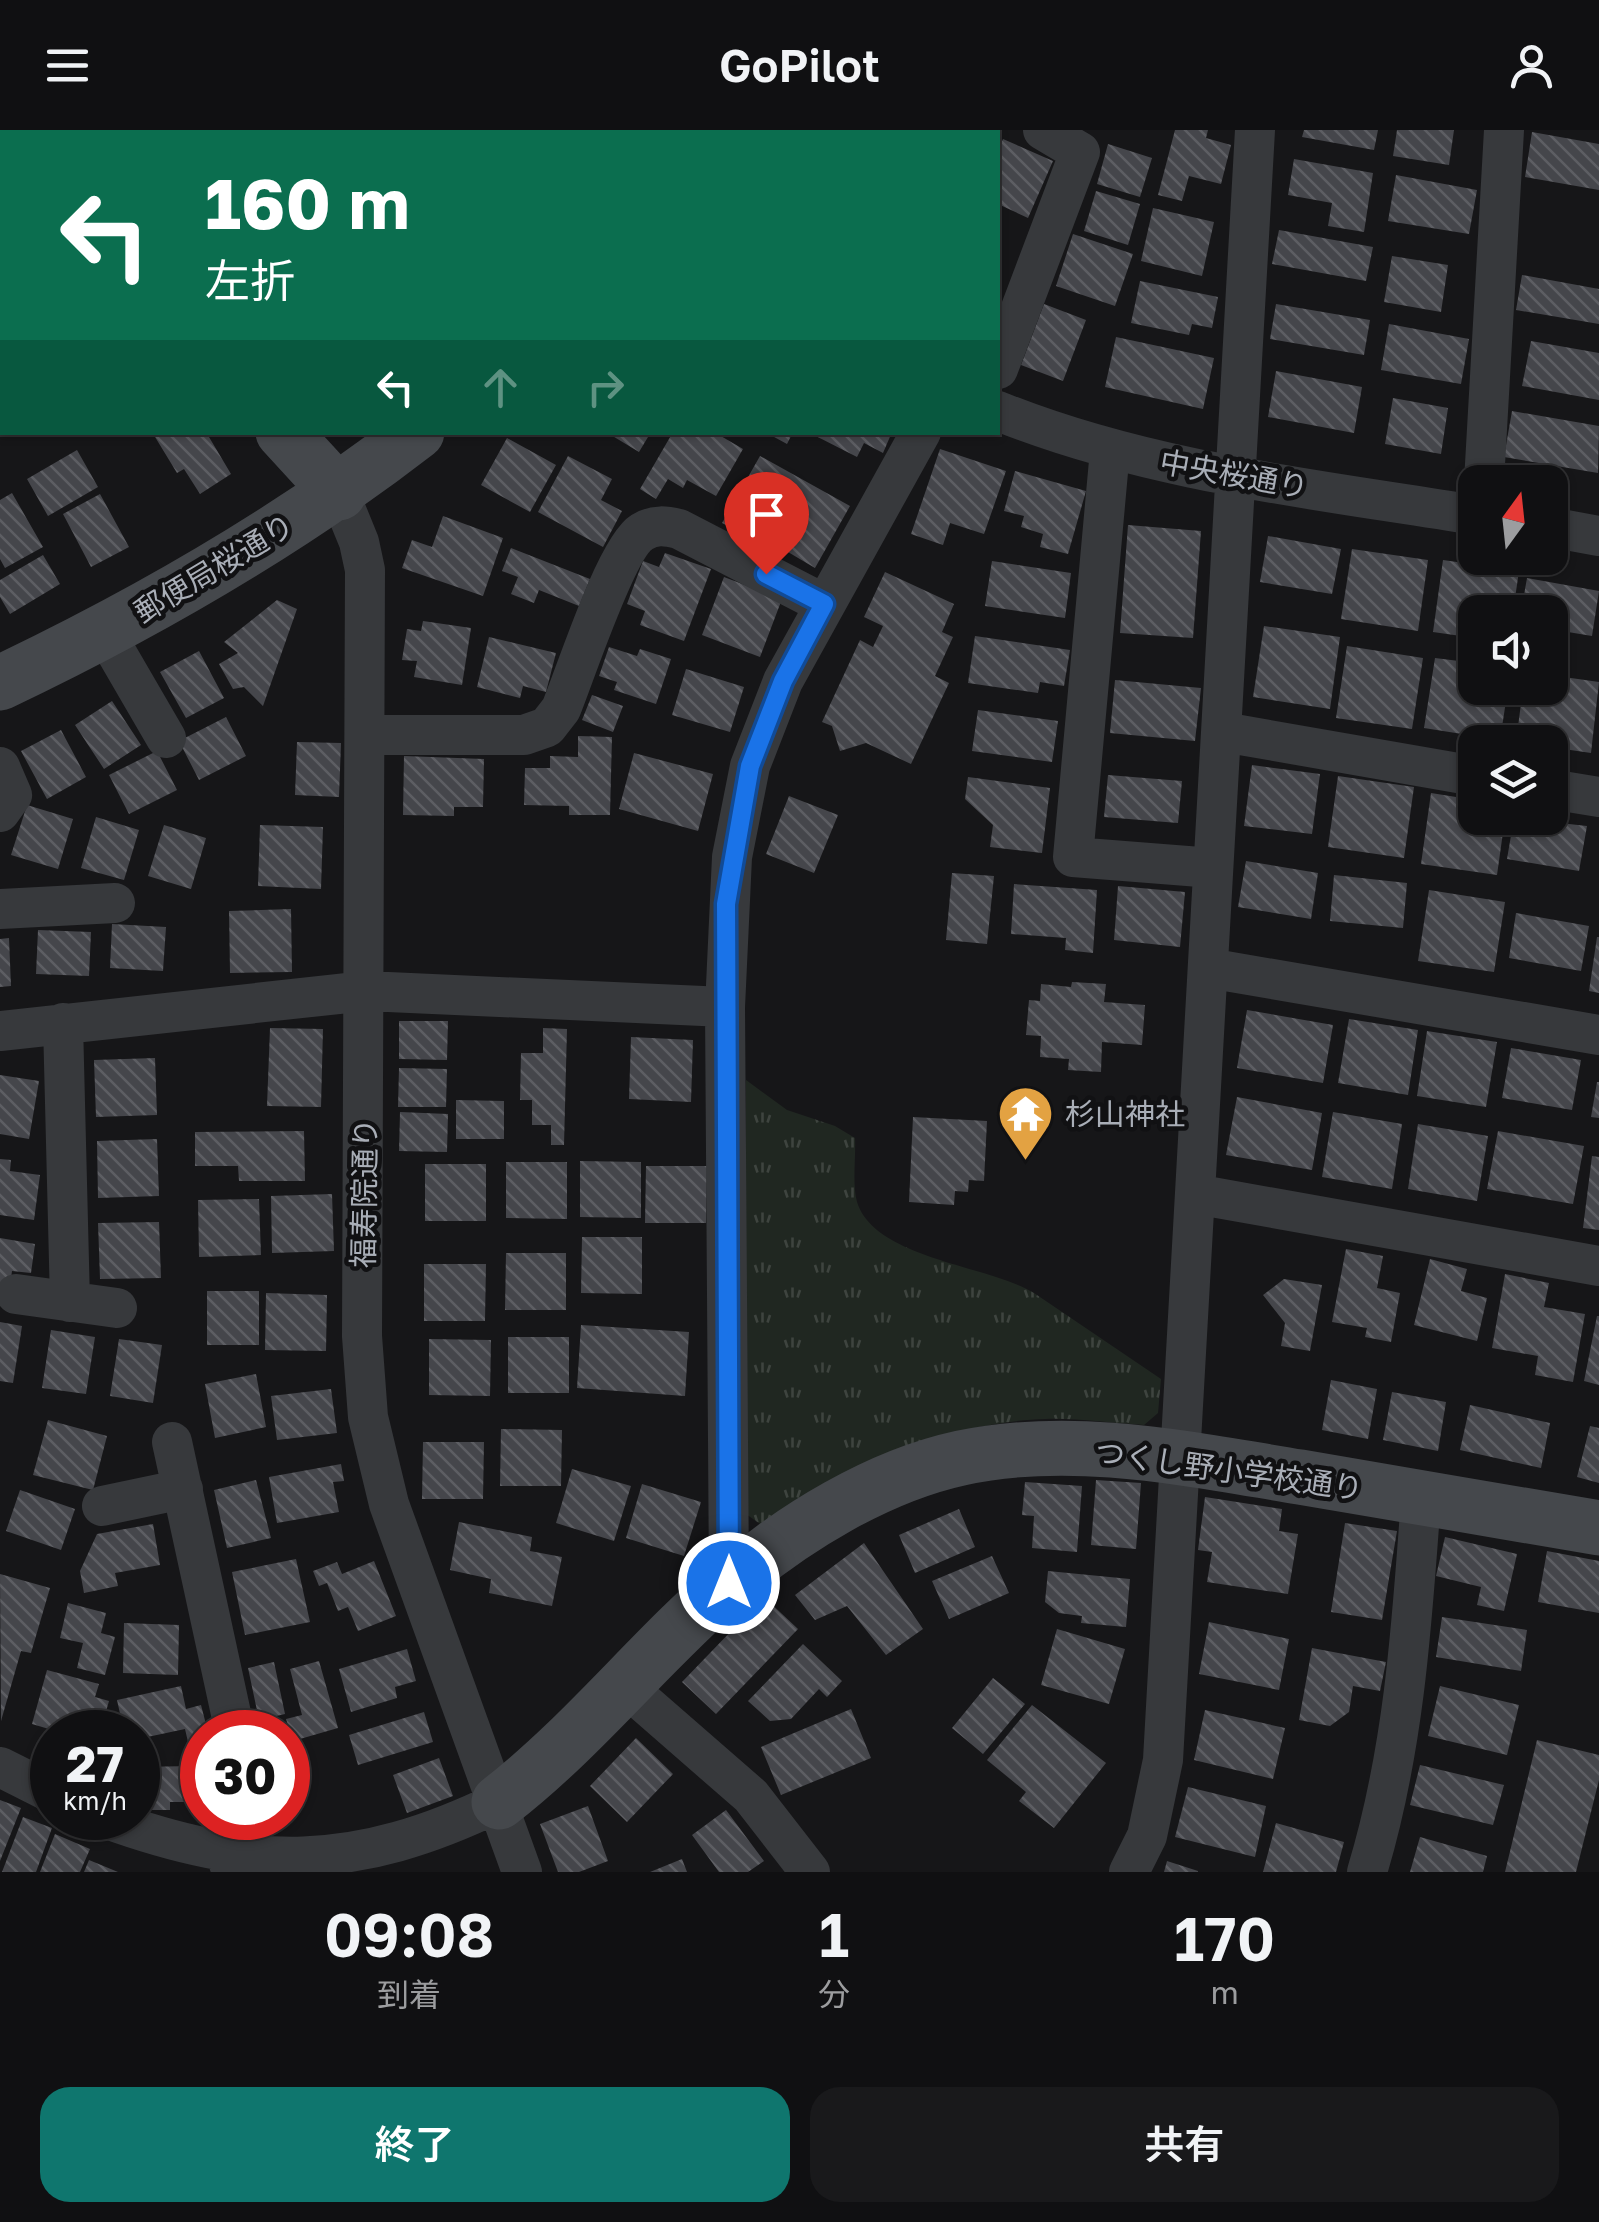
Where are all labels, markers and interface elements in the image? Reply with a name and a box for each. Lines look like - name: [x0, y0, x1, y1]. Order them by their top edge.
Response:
- icon: menu: [40, 38, 95, 93]
- text: GoPilot: [719, 38, 880, 92]
- icon: person: [1504, 38, 1559, 93]
- text: 160 m: [205, 160, 410, 244]
- icon: left: [40, 170, 170, 300]
- text: 左折: [205, 253, 295, 307]
- icon: left: [368, 360, 423, 415]
- icon: ahead: [473, 360, 528, 415]
- icon: right: [578, 360, 633, 415]
- street label: 中央桜通り: [1157, 443, 1311, 505]
- north arrow: [1458, 465, 1568, 575]
- map controls: [1458, 465, 1568, 835]
- pin: [724, 472, 809, 575]
- icon: arrive: [739, 487, 794, 542]
- street label: 郵便局桜通り: [128, 506, 300, 630]
- button: sound: [1458, 595, 1568, 705]
- button: layers: [1458, 725, 1568, 835]
- temple icon: 杉山神社: [996, 1084, 1056, 1163]
- place label: 杉山神社: [1065, 1096, 1185, 1132]
- street label: 福寿院通り: [345, 1118, 383, 1268]
- street label: つくし野小学校通り: [1093, 1433, 1365, 1507]
- position arrow: [677, 1531, 781, 1635]
- speed limit sign: 30: [180, 1710, 310, 1840]
- text: 27: [66, 1733, 124, 1793]
- text: km/h: [63, 1785, 127, 1816]
- text: 09:08: [324, 1898, 494, 1970]
- text: 1: [819, 1898, 849, 1970]
- text: 170: [1174, 1902, 1275, 1974]
- text: m: [1210, 1973, 1239, 2011]
- text: 到着: [377, 1975, 441, 2013]
- text: 分: [818, 1975, 850, 2013]
- button: 終了: [40, 2087, 790, 2202]
- button: 共有: [810, 2087, 1559, 2202]

